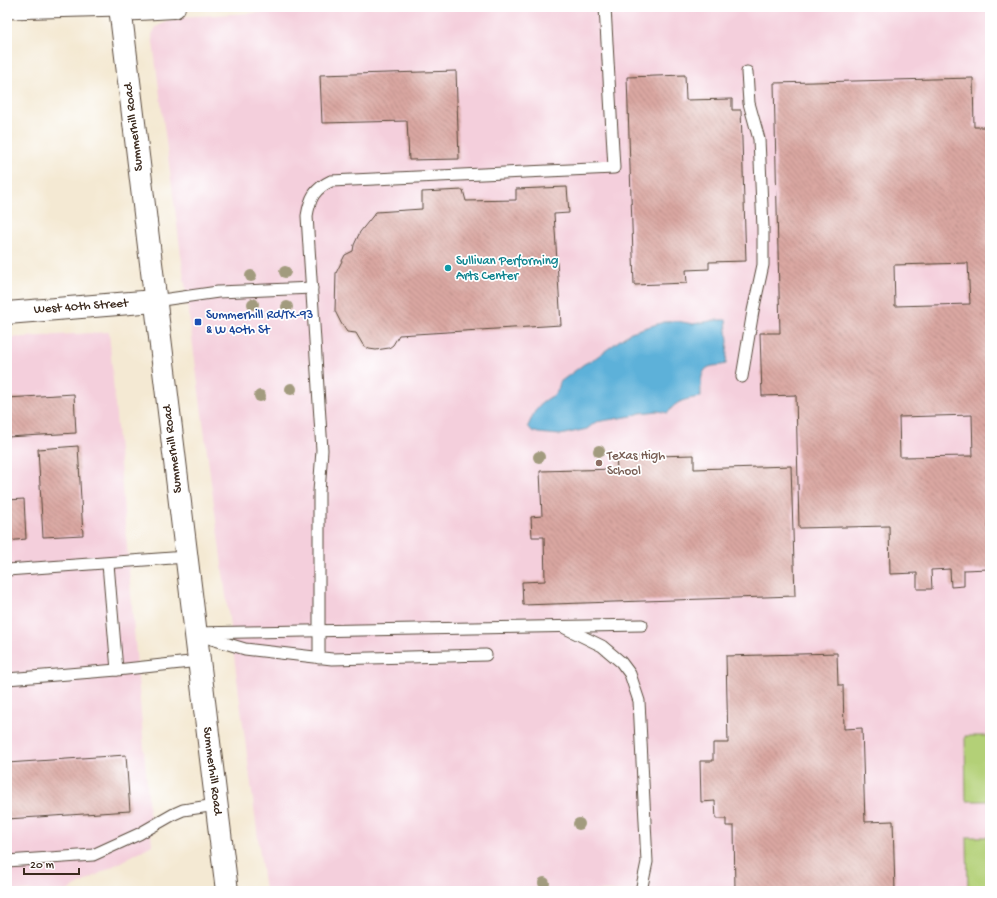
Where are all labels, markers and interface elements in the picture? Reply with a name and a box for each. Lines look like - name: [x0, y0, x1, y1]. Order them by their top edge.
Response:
- street label: Summerhill Road: [121, 81, 147, 172]
- place label: Sullivan Performing Arts Center: [456, 254, 558, 284]
- marker: Sullivan Performing Arts Center: [443, 263, 453, 273]
- street label: West 40th Street: [33, 296, 130, 318]
- place label: Summerhill Rd/TX-93 & W 40th St: [206, 308, 314, 338]
- marker: Summerhill Rd/TX-93 & W 40th St: [193, 317, 203, 327]
- street label: Summerhill Road: [160, 403, 186, 494]
- place label: Texas High School: [606, 449, 665, 479]
- marker: Texas High School: [594, 458, 604, 468]
- street label: Summerhill Road: [199, 726, 225, 817]
- scale bar: [24, 850, 79, 876]
- text: 20 m: [30, 859, 55, 873]

